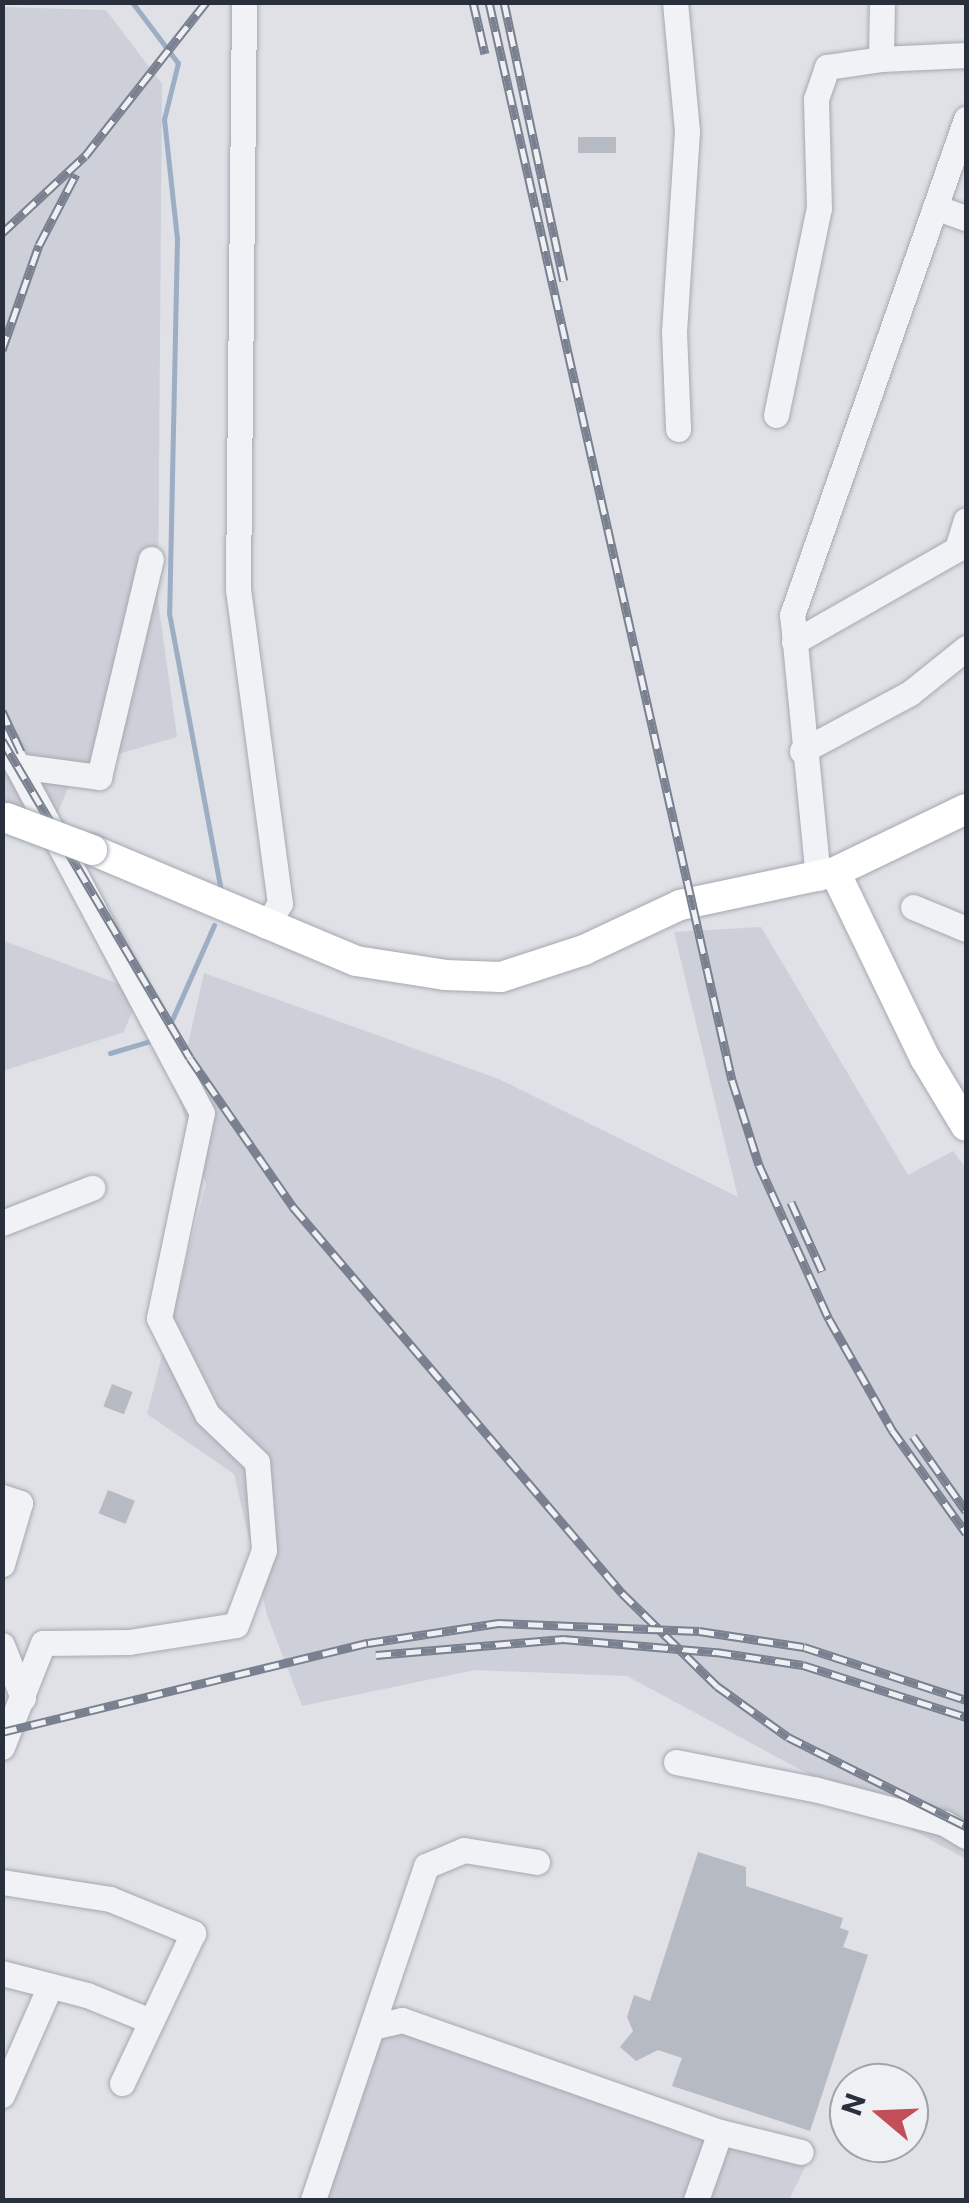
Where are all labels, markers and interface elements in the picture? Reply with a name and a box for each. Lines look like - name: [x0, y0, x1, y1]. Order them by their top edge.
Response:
- north arrow: [829, 2063, 929, 2163]
- text: N: [833, 2088, 872, 2119]

